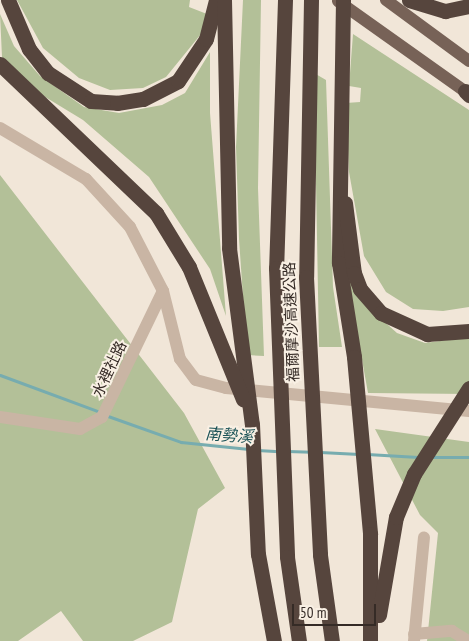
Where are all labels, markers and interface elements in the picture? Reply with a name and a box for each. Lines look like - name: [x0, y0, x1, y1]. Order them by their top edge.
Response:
- street label: 福爾摩沙高速公路: [280, 262, 302, 382]
- street label: 水裡社路: [88, 338, 130, 400]
- water label: 南勢溪: [204, 424, 254, 446]
- scale bar: [294, 594, 378, 626]
- text: 50 m: [300, 603, 326, 622]

